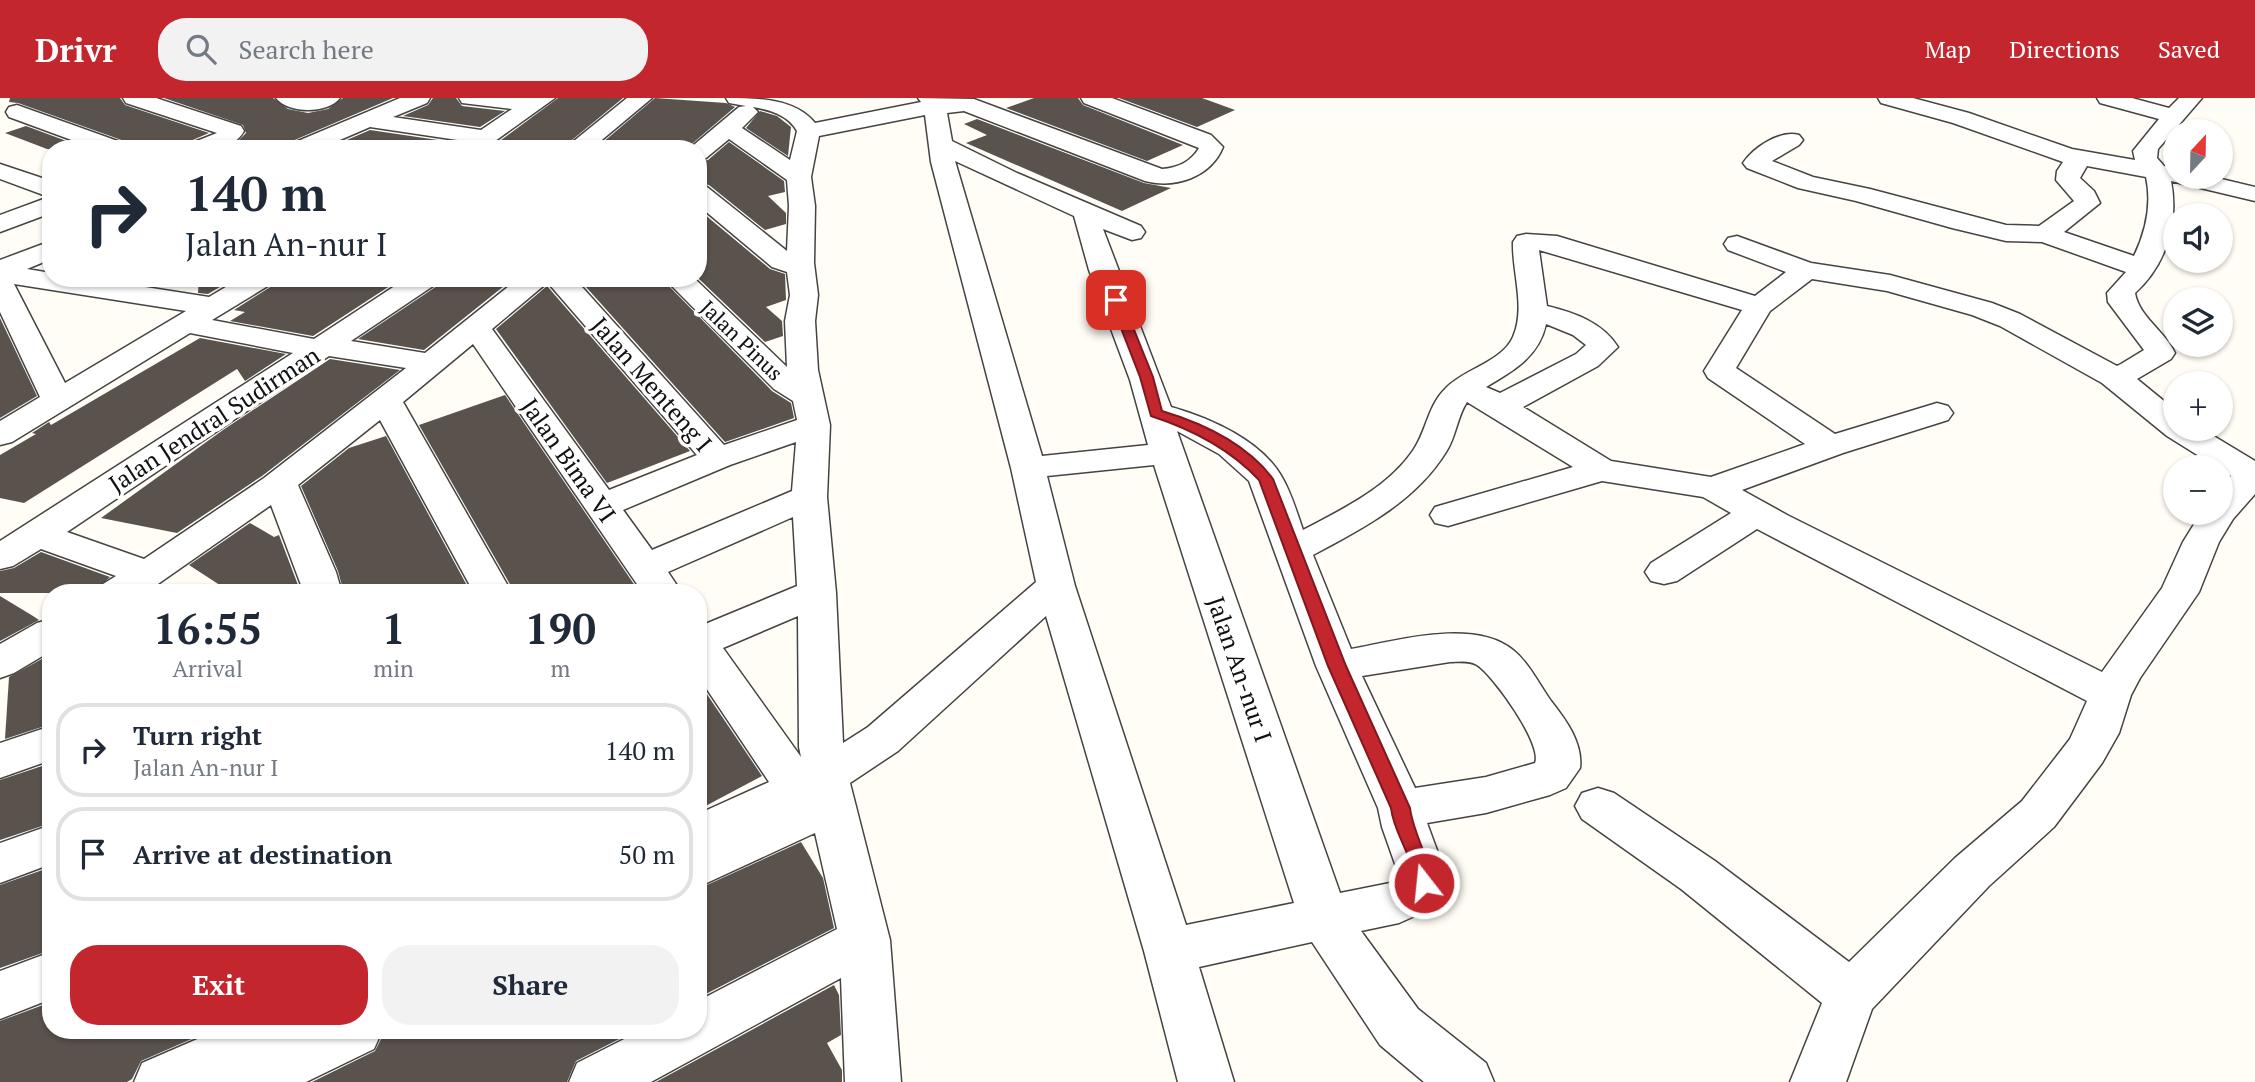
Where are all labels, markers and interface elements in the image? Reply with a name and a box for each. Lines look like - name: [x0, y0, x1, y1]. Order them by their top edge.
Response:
- search box: [158, 18, 648, 81]
- text: Drivr: [35, 28, 116, 71]
- icon: search: [182, 30, 220, 68]
- text: Search here: [238, 32, 374, 66]
- text: Map: [1925, 33, 1971, 65]
- text: Directions: [2009, 33, 2120, 65]
- text: Saved: [2158, 33, 2220, 65]
- north arrow: [2163, 119, 2233, 189]
- map controls: [2163, 119, 2233, 525]
- text: 140 m: [185, 160, 327, 225]
- icon: right: [70, 168, 161, 259]
- button: sound: [2163, 203, 2233, 273]
- text: Jalan An-nur I: [185, 223, 387, 265]
- pin: [1086, 270, 1146, 330]
- icon: arrive: [1097, 281, 1135, 319]
- button: layers: [2163, 287, 2233, 357]
- street label: Jalan Pinus: [695, 294, 789, 386]
- street label: Jalan Menteng I: [584, 310, 720, 458]
- street label: Jalan Jendral Sudirman: [102, 339, 326, 499]
- button: +: [2163, 371, 2233, 441]
- street label: Jalan Bima VI: [514, 392, 624, 528]
- button: −: [2163, 455, 2233, 525]
- street label: Jalan An-nur I: [1200, 592, 1280, 746]
- text: 16:55: [153, 600, 262, 656]
- text: 1: [382, 600, 405, 656]
- text: 190: [525, 600, 596, 656]
- text: Arrival: [172, 653, 243, 684]
- text: min: [373, 653, 414, 684]
- text: m: [550, 653, 570, 684]
- text: Turn right: [133, 718, 262, 752]
- icon: right: [74, 731, 112, 769]
- text: 140 m: [605, 733, 675, 767]
- text: Jalan An-nur I: [133, 752, 278, 783]
- icon: arrive: [74, 835, 112, 873]
- text: Arrive at destination: [133, 837, 392, 871]
- text: 50 m: [619, 837, 675, 871]
- position arrow: [1387, 846, 1461, 920]
- button: Exit: [70, 945, 368, 1025]
- button: Share: [382, 945, 679, 1025]

